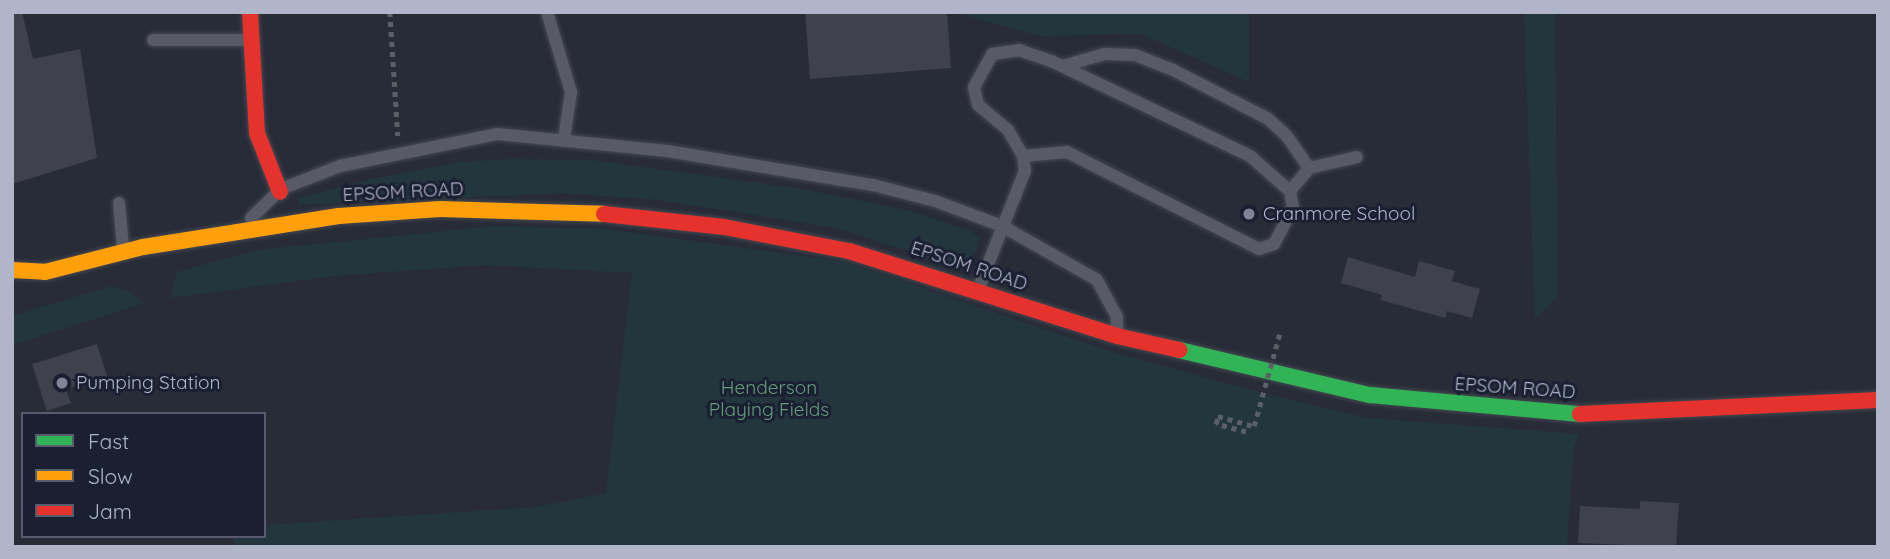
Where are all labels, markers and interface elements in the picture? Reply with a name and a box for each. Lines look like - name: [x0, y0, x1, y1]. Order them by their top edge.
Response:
- street label: EPSOM ROAD: [342, 177, 464, 207]
- place label: Cranmore School: [1263, 203, 1415, 225]
- marker: Cranmore School: [1241, 206, 1257, 222]
- street label: EPSOM ROAD: [908, 236, 1030, 296]
- place label: Pumping Station: [76, 372, 221, 394]
- street label: EPSOM ROAD: [1454, 372, 1576, 404]
- marker: Pumping Station: [54, 375, 70, 391]
- park label: Henderson Playing Fields: [709, 377, 829, 421]
- legend: [21, 412, 266, 538]
- text: Fast: [88, 428, 129, 454]
- text: Slow: [88, 463, 133, 489]
- text: Jam: [88, 498, 132, 524]

